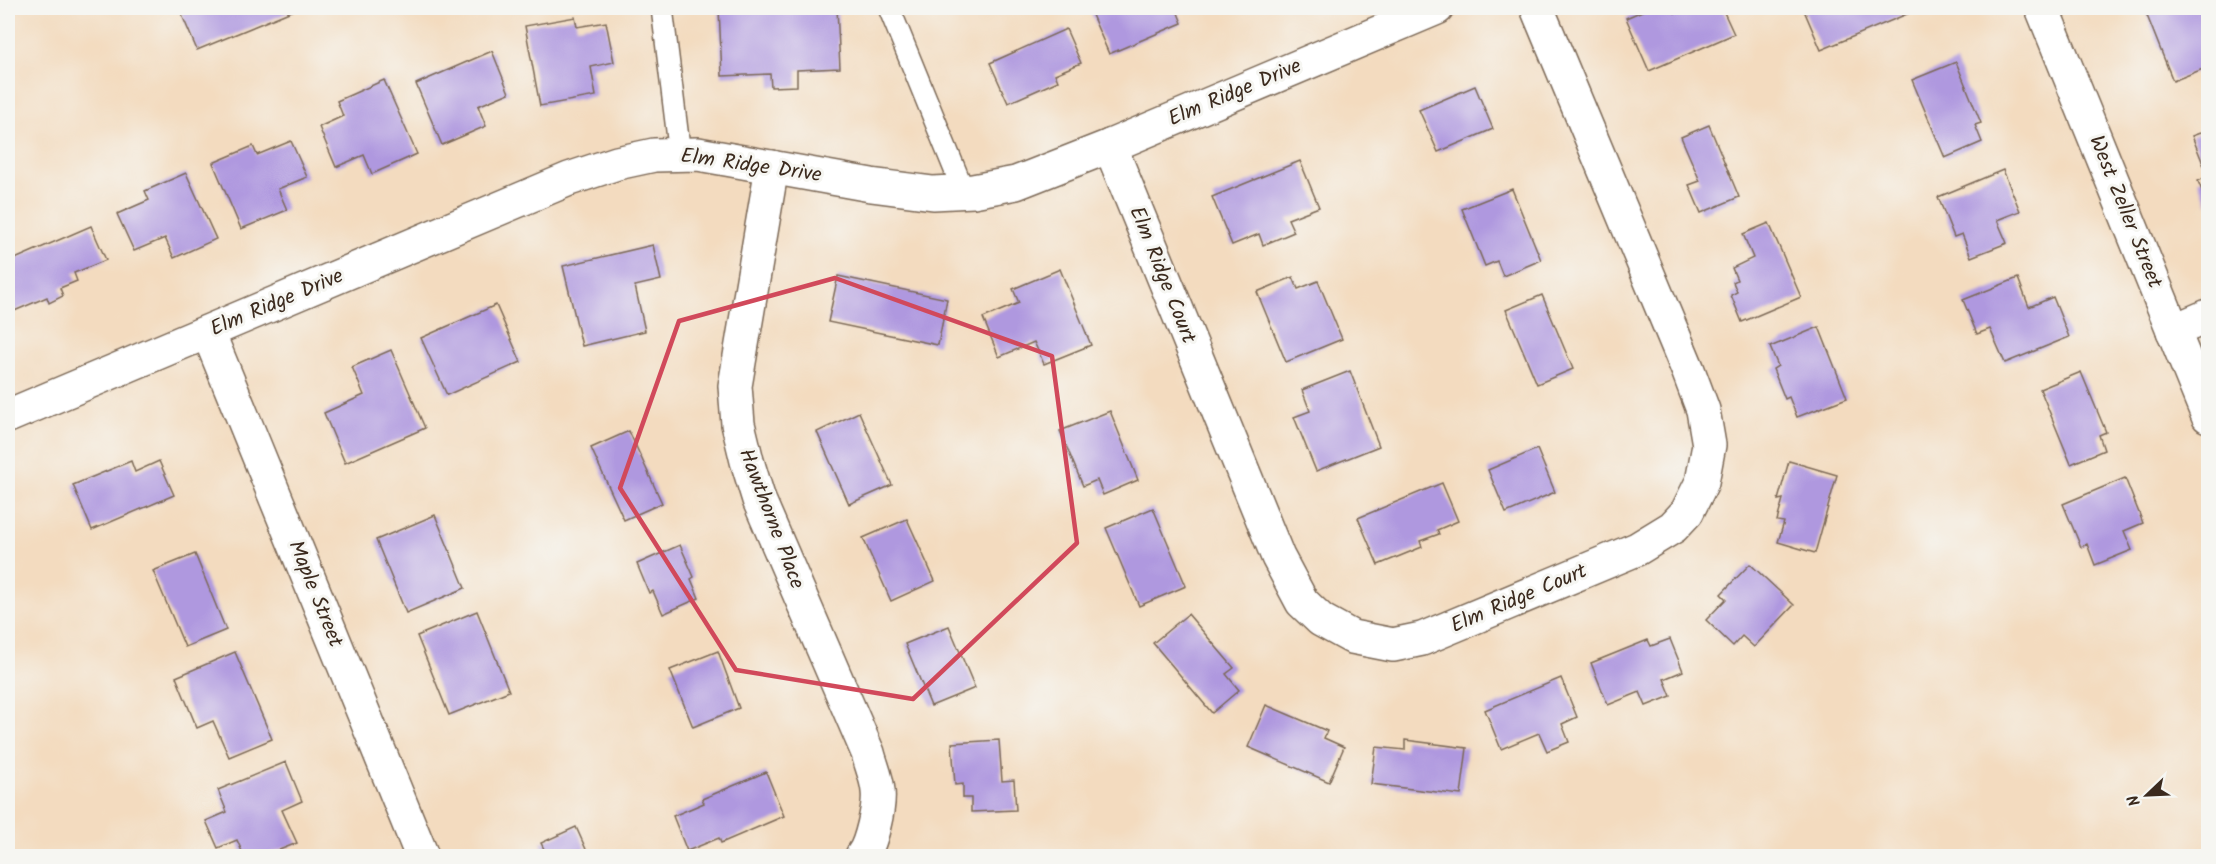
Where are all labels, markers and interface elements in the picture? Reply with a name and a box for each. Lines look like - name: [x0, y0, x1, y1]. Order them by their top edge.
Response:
- street label: Elm Ridge Drive: [1163, 50, 1307, 136]
- street label: West Zeller Street: [2079, 131, 2171, 294]
- street label: Elm Ridge Drive: [678, 140, 824, 192]
- street label: Elm Ridge Court: [1119, 201, 1205, 349]
- street label: Elm Ridge Drive: [205, 260, 349, 346]
- street label: Hawthorne Place: [729, 444, 813, 595]
- street label: Maple Street: [279, 536, 352, 653]
- street label: Elm Ridge Court: [1446, 555, 1593, 643]
- north arrow: [2117, 765, 2177, 825]
- text: N: [2121, 791, 2148, 810]

